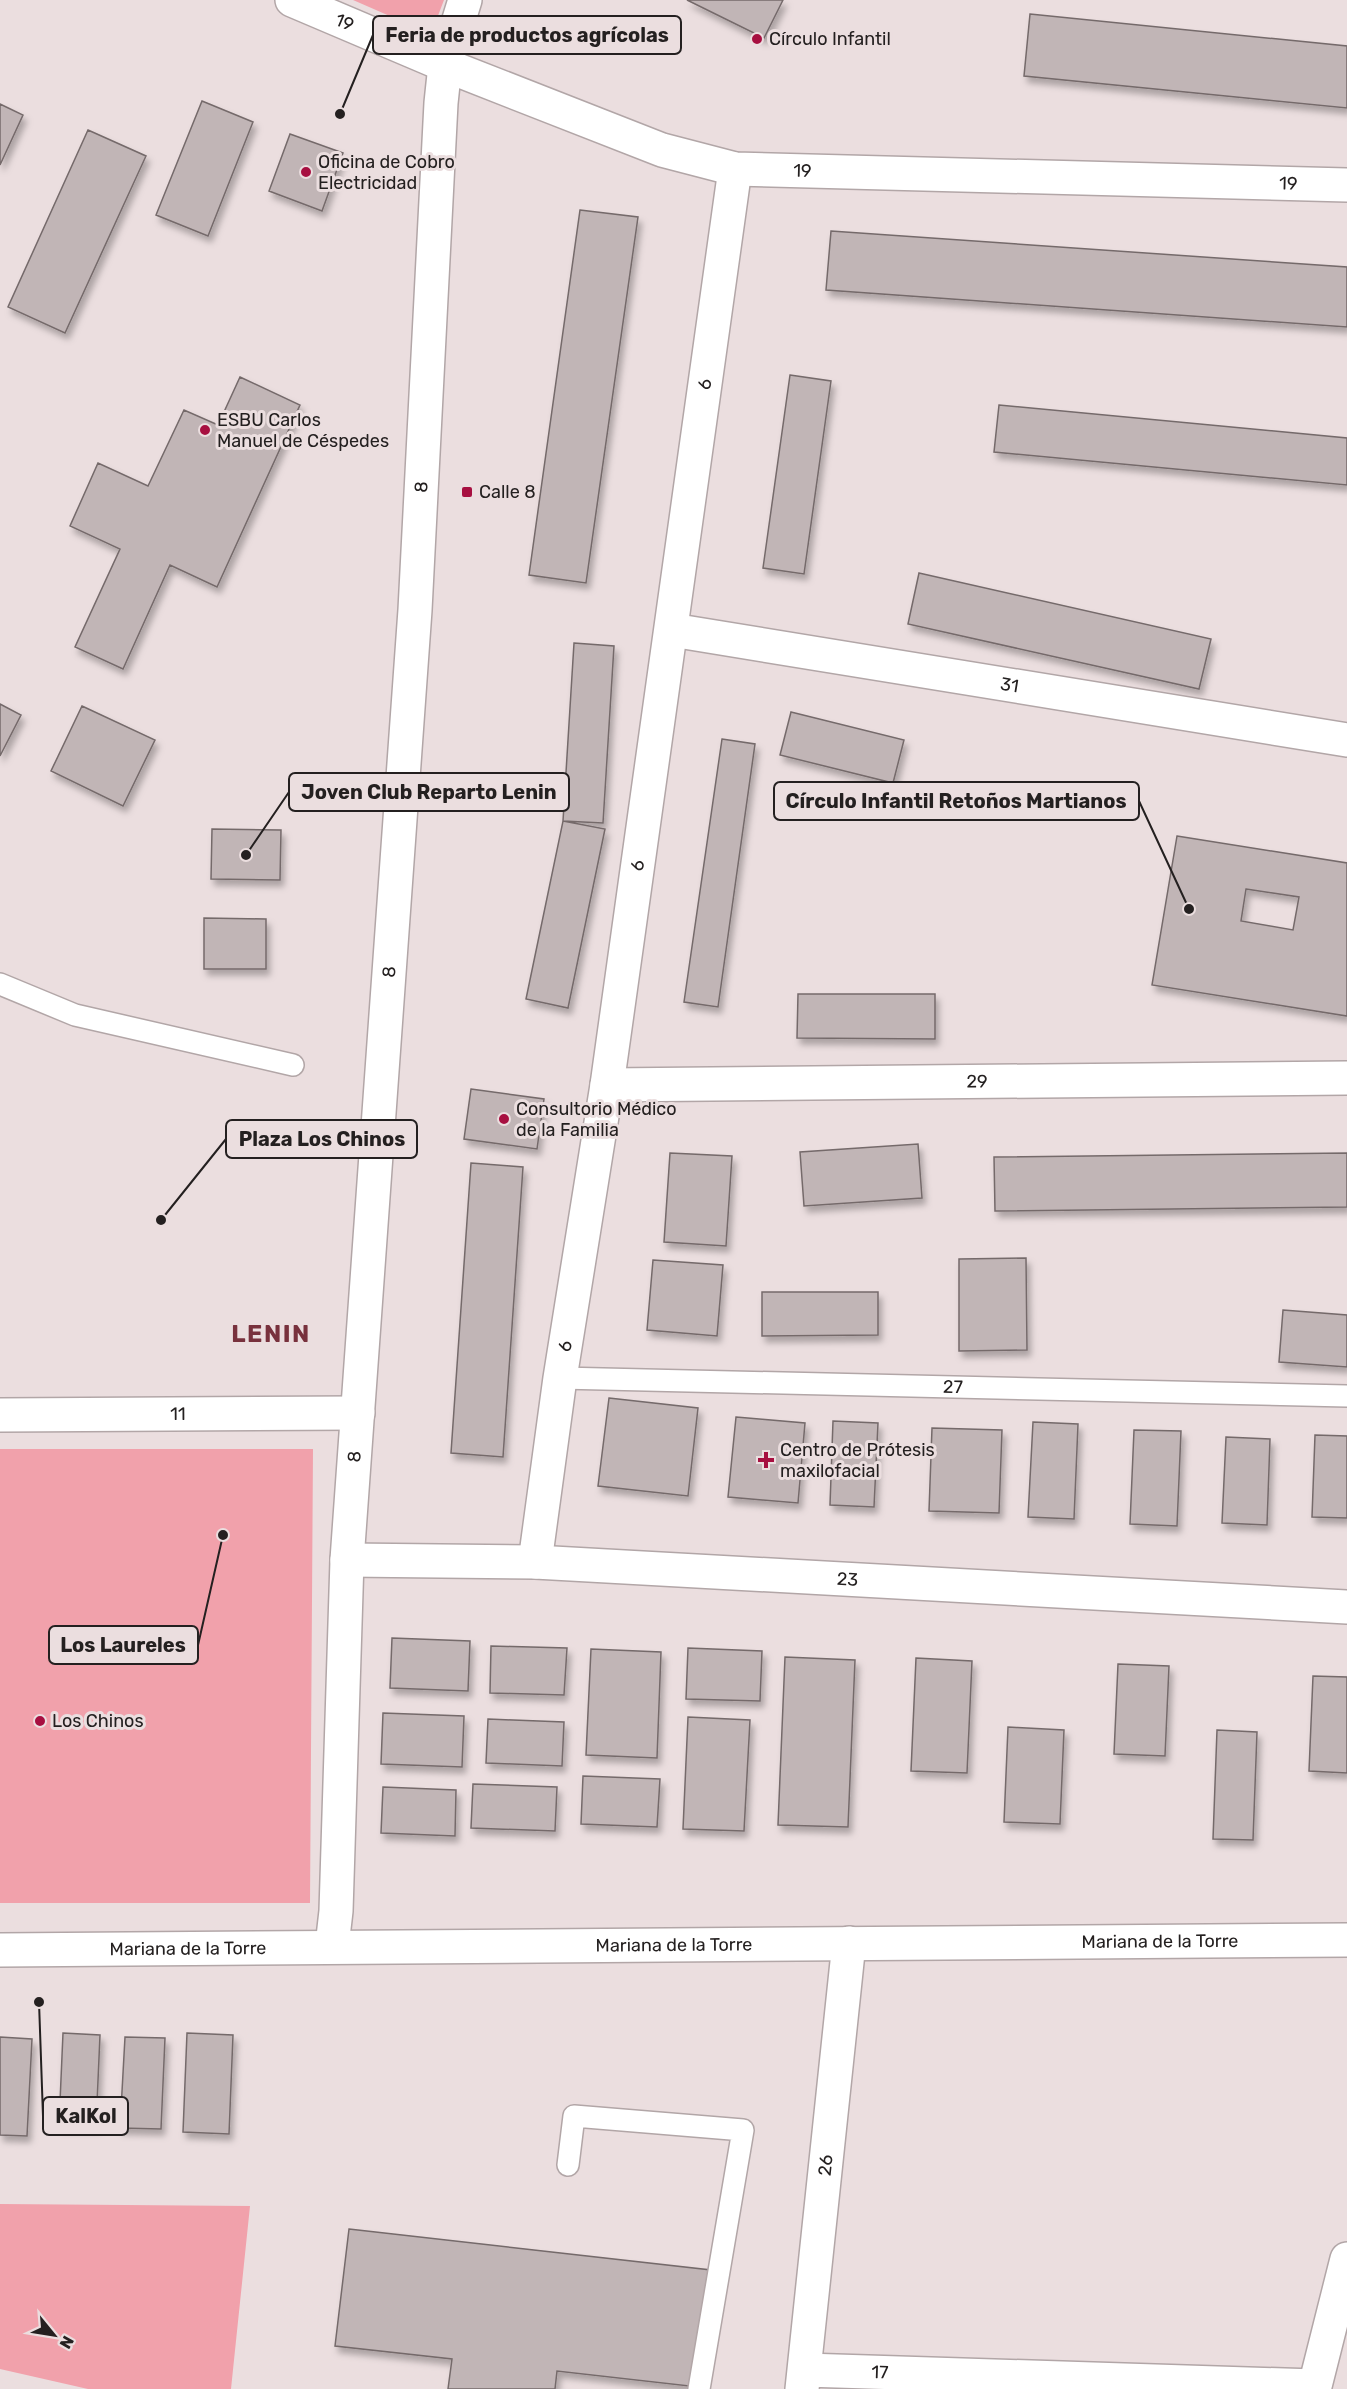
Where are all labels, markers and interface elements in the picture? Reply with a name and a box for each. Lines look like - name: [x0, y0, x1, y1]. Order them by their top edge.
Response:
- street label: 19: [332, 9, 357, 36]
- callout: Feria de productos agrícolas: [373, 16, 681, 54]
- text: Feria de productos agrícolas: [385, 23, 669, 47]
- place label: Círculo Infantil: [769, 28, 891, 50]
- marker: Círculo Infantil: [750, 32, 764, 46]
- place label: Oficina de Cobro Electricidad: [318, 151, 455, 194]
- street label: 19: [793, 160, 812, 182]
- marker: Oficina de Cobro Electricidad: [299, 165, 313, 179]
- street label: 19: [1279, 172, 1298, 195]
- street label: 6: [693, 377, 717, 391]
- place label: ESBU Carlos Manuel de Céspedes: [217, 409, 389, 452]
- marker: ESBU Carlos Manuel de Céspedes: [198, 423, 212, 437]
- street label: 8: [410, 481, 433, 493]
- place label: Calle 8: [479, 481, 536, 503]
- marker: Calle 8: [460, 485, 474, 499]
- street label: 31: [999, 673, 1020, 697]
- callout: Joven Club Reparto Lenin: [289, 773, 569, 811]
- text: Joven Club Reparto Lenin: [301, 780, 557, 804]
- callout: Círculo Infantil Retoños Martianos: [774, 782, 1139, 820]
- text: Círculo Infantil Retoños Martianos: [785, 789, 1127, 813]
- street label: 6: [626, 859, 649, 872]
- street label: 8: [378, 965, 400, 978]
- street label: 29: [966, 1070, 988, 1093]
- place label: Consultorio Médico de la Familia: [516, 1098, 677, 1141]
- marker: Consultorio Médico de la Familia: [497, 1112, 511, 1126]
- callout: Plaza Los Chinos: [226, 1120, 417, 1158]
- text: Plaza Los Chinos: [239, 1127, 405, 1151]
- district label: LENIN: [231, 1320, 311, 1348]
- street label: 6: [553, 1339, 577, 1353]
- street label: 27: [943, 1376, 963, 1398]
- street label: 11: [170, 1403, 186, 1425]
- place label: Centro de Prótesis maxilofacial: [780, 1439, 935, 1482]
- street label: 8: [343, 1450, 366, 1463]
- marker: Centro de Prótesis maxilofacial: [757, 1451, 775, 1469]
- street label: 23: [836, 1568, 859, 1591]
- callout: Los Laureles: [49, 1626, 198, 1664]
- text: Los Laureles: [60, 1633, 186, 1657]
- place label: Los Chinos: [52, 1710, 144, 1732]
- marker: Los Chinos: [33, 1714, 47, 1728]
- street label: Mariana de la Torre: [1081, 1930, 1238, 1953]
- street label: Mariana de la Torre: [595, 1933, 752, 1957]
- street label: Mariana de la Torre: [110, 1937, 266, 1960]
- callout: KalKol: [43, 2097, 128, 2135]
- text: KalKol: [55, 2104, 117, 2128]
- street label: 26: [814, 2153, 838, 2177]
- north arrow: [24, 2305, 84, 2365]
- text: N: [55, 2333, 78, 2352]
- street label: 17: [871, 2361, 889, 2384]

